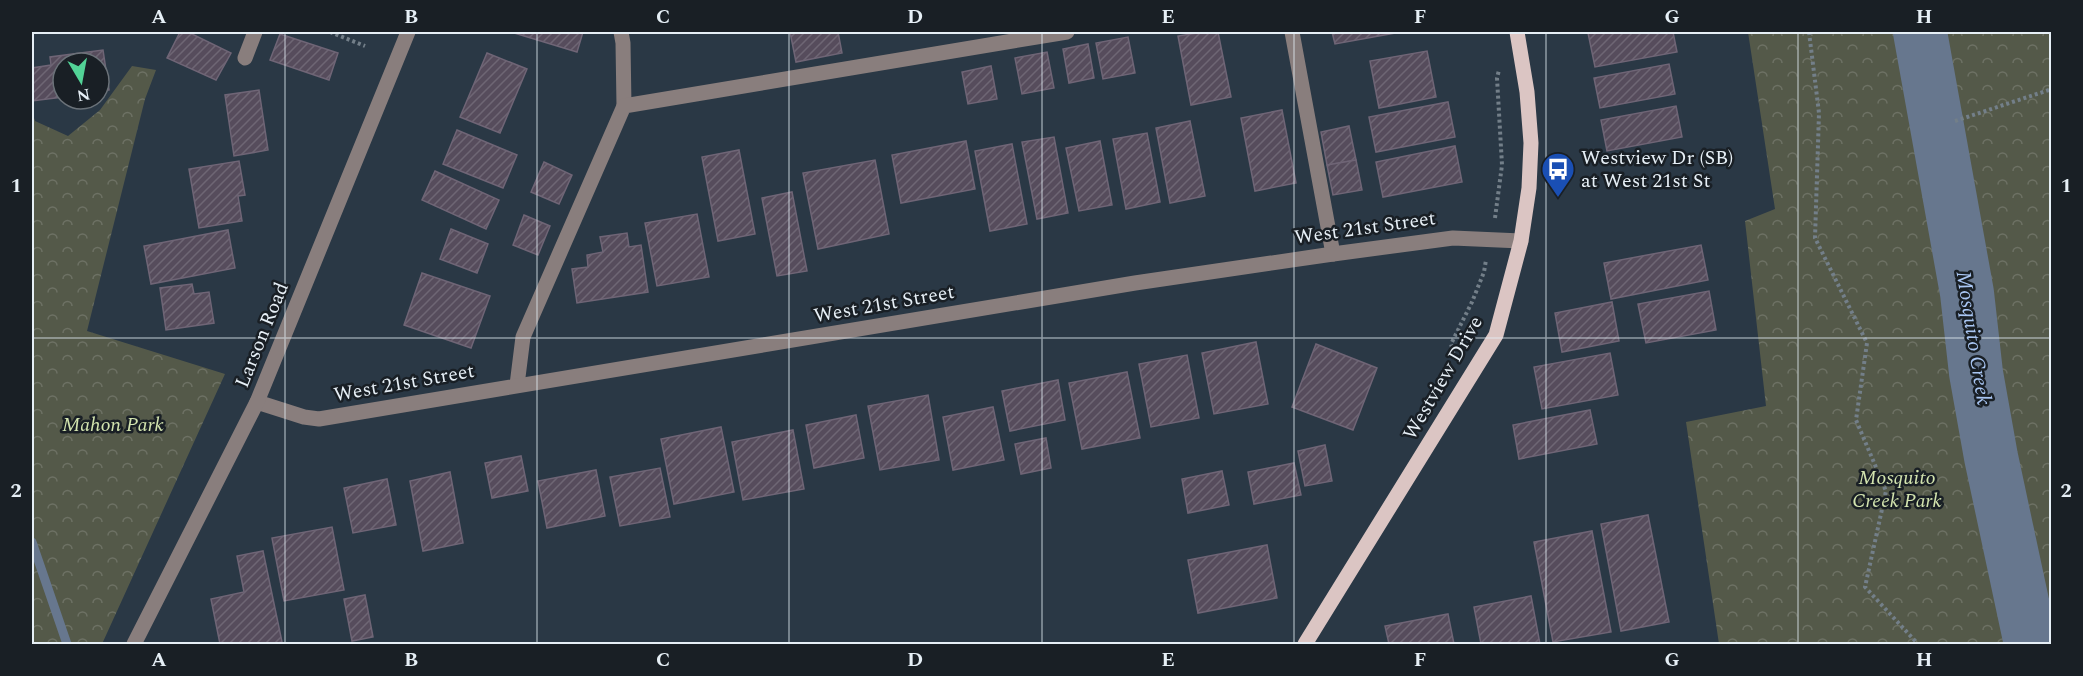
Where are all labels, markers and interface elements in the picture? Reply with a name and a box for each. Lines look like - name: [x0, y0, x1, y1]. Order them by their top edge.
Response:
- text: A: [151, 2, 167, 32]
- text: B: [404, 2, 418, 32]
- text: C: [656, 2, 670, 32]
- text: D: [907, 2, 923, 32]
- text: E: [1161, 2, 1175, 32]
- text: F: [1414, 2, 1426, 32]
- text: G: [1664, 2, 1680, 32]
- text: H: [1916, 2, 1932, 32]
- north arrow: [51, 51, 111, 111]
- text: N: [75, 82, 92, 108]
- place label: Westview Dr (SB) at West 21st St: [1581, 143, 1733, 196]
- bus stop icon: Westview Dr (SB) at West 21st St: [1540, 151, 1576, 198]
- text: 1: [10, 171, 22, 201]
- text: 1: [2060, 171, 2072, 201]
- street label: West 21st Street: [1292, 203, 1438, 253]
- water label: Mosquito Creek: [1947, 269, 1999, 408]
- street label: West 21st Street: [811, 277, 957, 331]
- street label: Larson Road: [227, 278, 297, 392]
- street label: Westview Drive: [1395, 310, 1491, 446]
- street label: West 21st Street: [331, 356, 477, 410]
- park label: Mahon Park: [62, 410, 165, 440]
- park label: Mosquito Creek Park: [1852, 463, 1943, 516]
- text: 2: [10, 476, 22, 506]
- text: 2: [2060, 476, 2072, 506]
- text: A: [151, 645, 167, 675]
- text: B: [404, 645, 418, 675]
- text: C: [656, 645, 670, 675]
- text: D: [907, 645, 923, 675]
- text: E: [1161, 645, 1175, 675]
- text: F: [1414, 645, 1426, 675]
- text: G: [1664, 645, 1680, 675]
- text: H: [1916, 645, 1932, 675]

